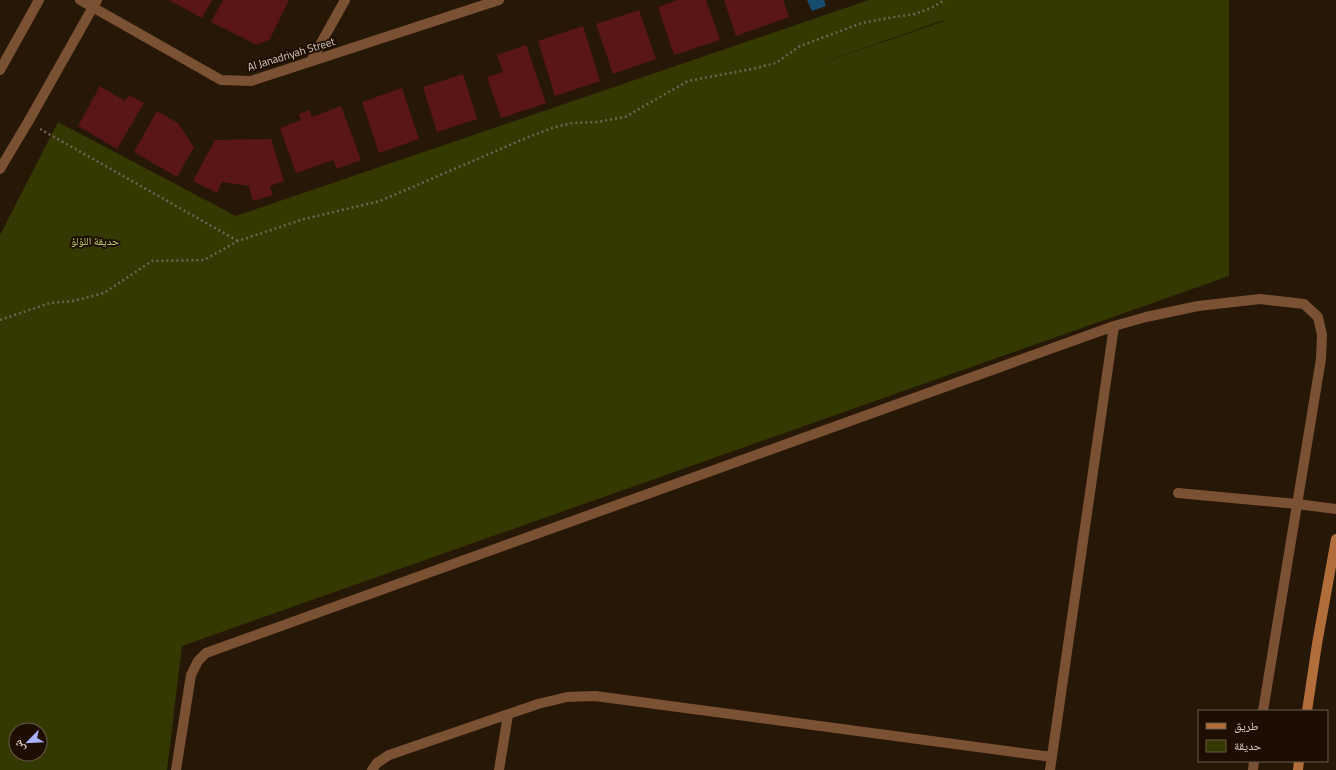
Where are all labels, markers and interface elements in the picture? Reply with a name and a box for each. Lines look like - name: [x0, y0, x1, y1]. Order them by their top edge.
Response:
- street label: Al Janadriyah Street: [245, 33, 337, 75]
- park label: حديقة اللؤلؤ: [71, 233, 119, 249]
- legend: [1198, 710, 1328, 762]
- text: طريق: [1234, 716, 1259, 735]
- north arrow: [8, 722, 48, 762]
- text: حديقة: [1234, 736, 1262, 755]
- text: ش: [9, 737, 29, 755]

